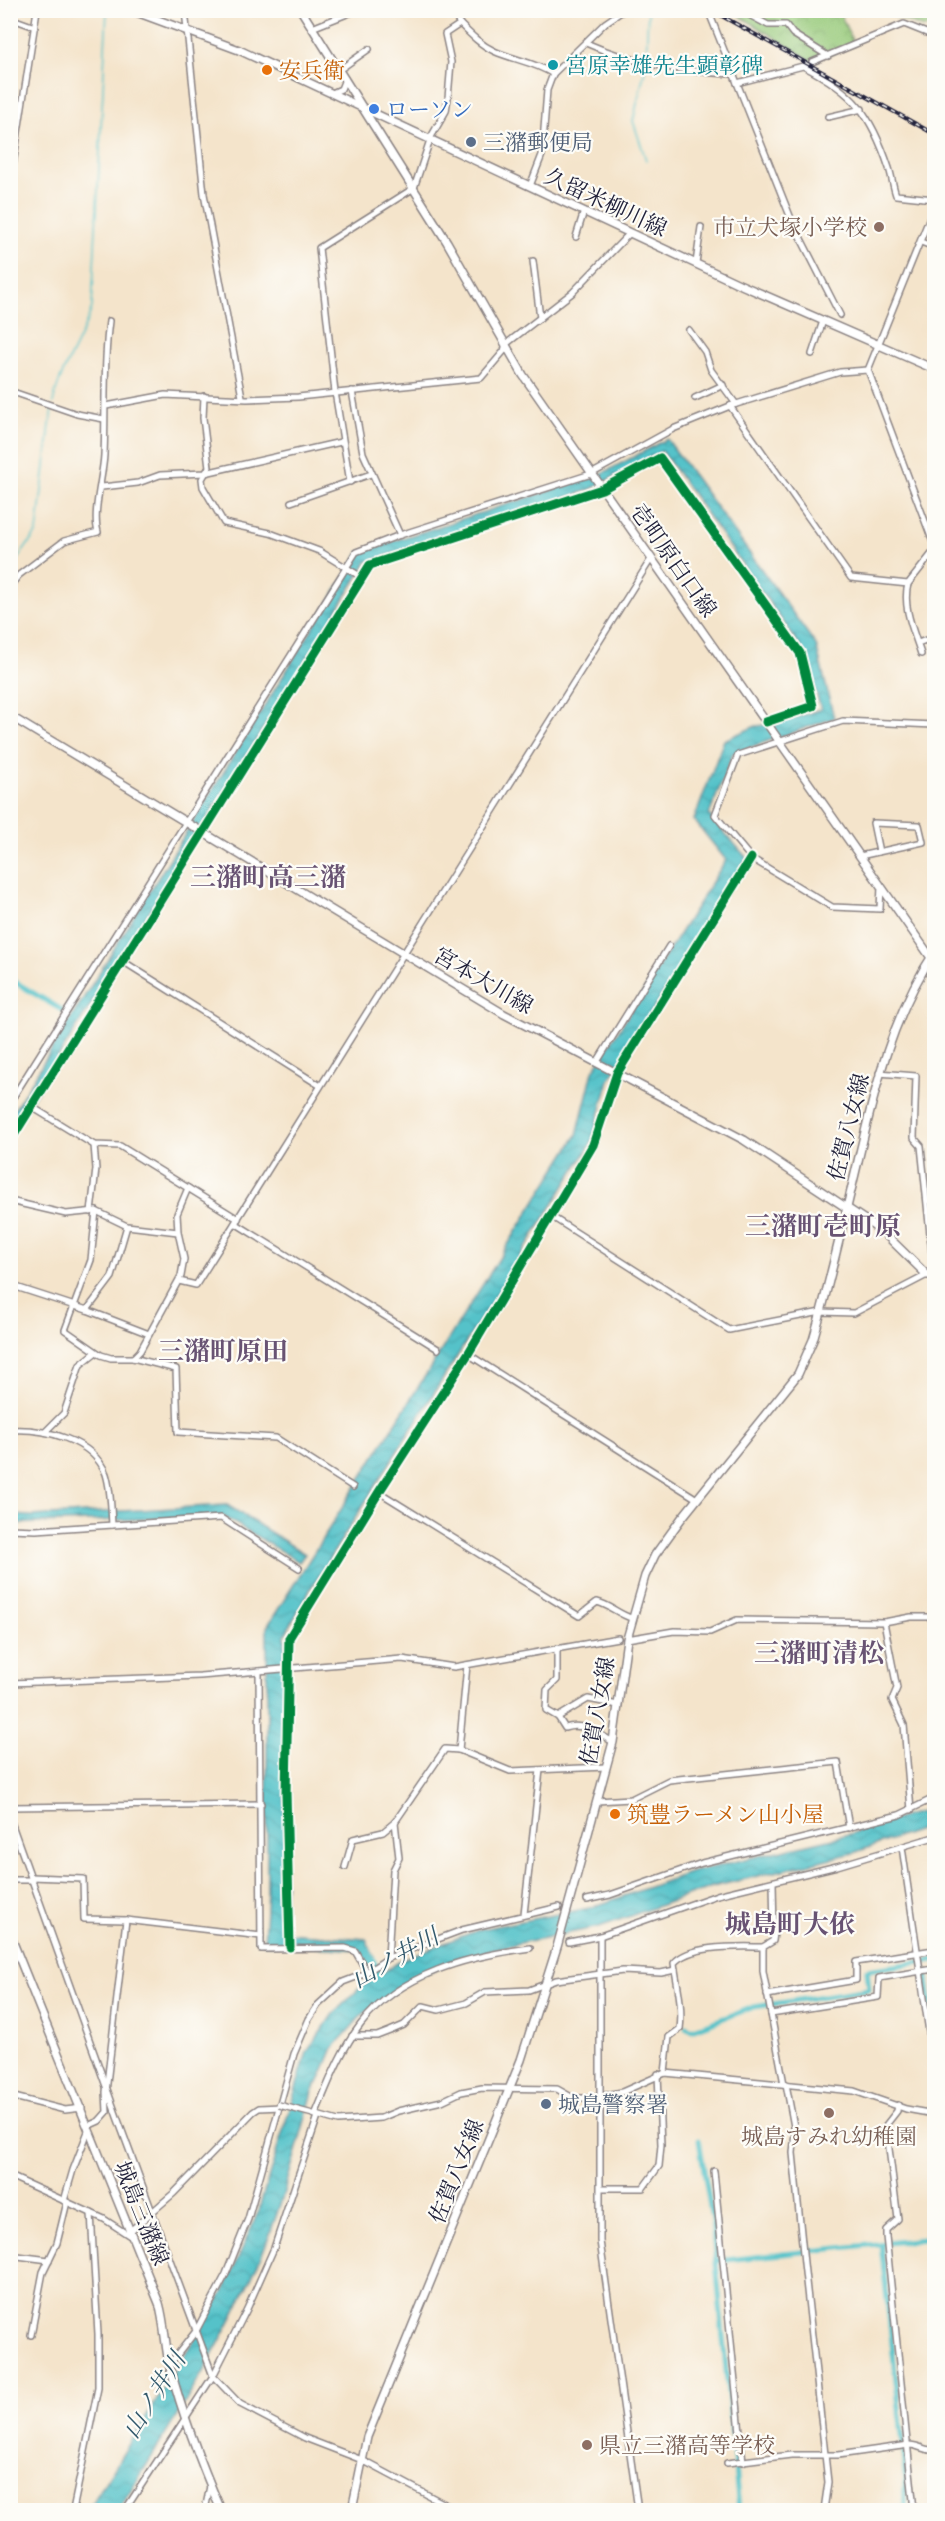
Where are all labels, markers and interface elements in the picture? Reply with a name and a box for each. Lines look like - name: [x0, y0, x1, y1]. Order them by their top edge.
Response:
- place label: 宮原幸雄先生顕彰碑: [565, 51, 763, 81]
- place label: 安兵衛: [279, 56, 345, 86]
- marker: 宮原幸雄先生顕彰碑: [546, 58, 560, 72]
- marker: 安兵衛: [260, 63, 274, 77]
- place label: ローソン: [386, 95, 473, 125]
- marker: ローソン: [367, 102, 381, 116]
- place label: 三潴郵便局: [483, 128, 593, 158]
- marker: 三潴郵便局: [464, 135, 478, 149]
- street label: 久留米柳川線: [539, 161, 672, 244]
- place label: 市立犬塚小学校: [713, 213, 867, 243]
- marker: 市立犬塚小学校: [872, 220, 886, 234]
- street label: 壱町原白口線: [623, 498, 723, 623]
- district label: 三潴町高三潴: [190, 860, 346, 895]
- street label: 宮本大川線: [428, 940, 539, 1021]
- street label: 佐賀八女線: [821, 1070, 877, 1184]
- district label: 三潴町壱町原: [745, 1209, 901, 1244]
- district label: 三潴町原田: [158, 1334, 288, 1369]
- district label: 三潴町清松: [754, 1636, 884, 1671]
- street label: 佐賀八女線: [574, 1654, 622, 1768]
- place label: 筑豊ラーメン山小屋: [627, 1800, 824, 1830]
- marker: 筑豊ラーメン山小屋: [608, 1807, 622, 1821]
- district label: 城島町大依: [725, 1907, 855, 1942]
- water label: 山ノ井川: [345, 1919, 448, 1996]
- place label: 城島警察署: [558, 2090, 668, 2120]
- marker: 城島警察署: [539, 2097, 553, 2111]
- marker: 城島すみれ幼稚園: [822, 2106, 836, 2120]
- street label: 佐賀八女線: [422, 2115, 491, 2228]
- place label: 城島すみれ幼稚園: [741, 2122, 917, 2152]
- street label: 城島三潴線: [107, 2157, 176, 2270]
- water label: 山ノ井川: [115, 2343, 195, 2445]
- place label: 県立三潴高等学校: [599, 2431, 775, 2461]
- marker: 県立三潴高等学校: [580, 2438, 594, 2452]

